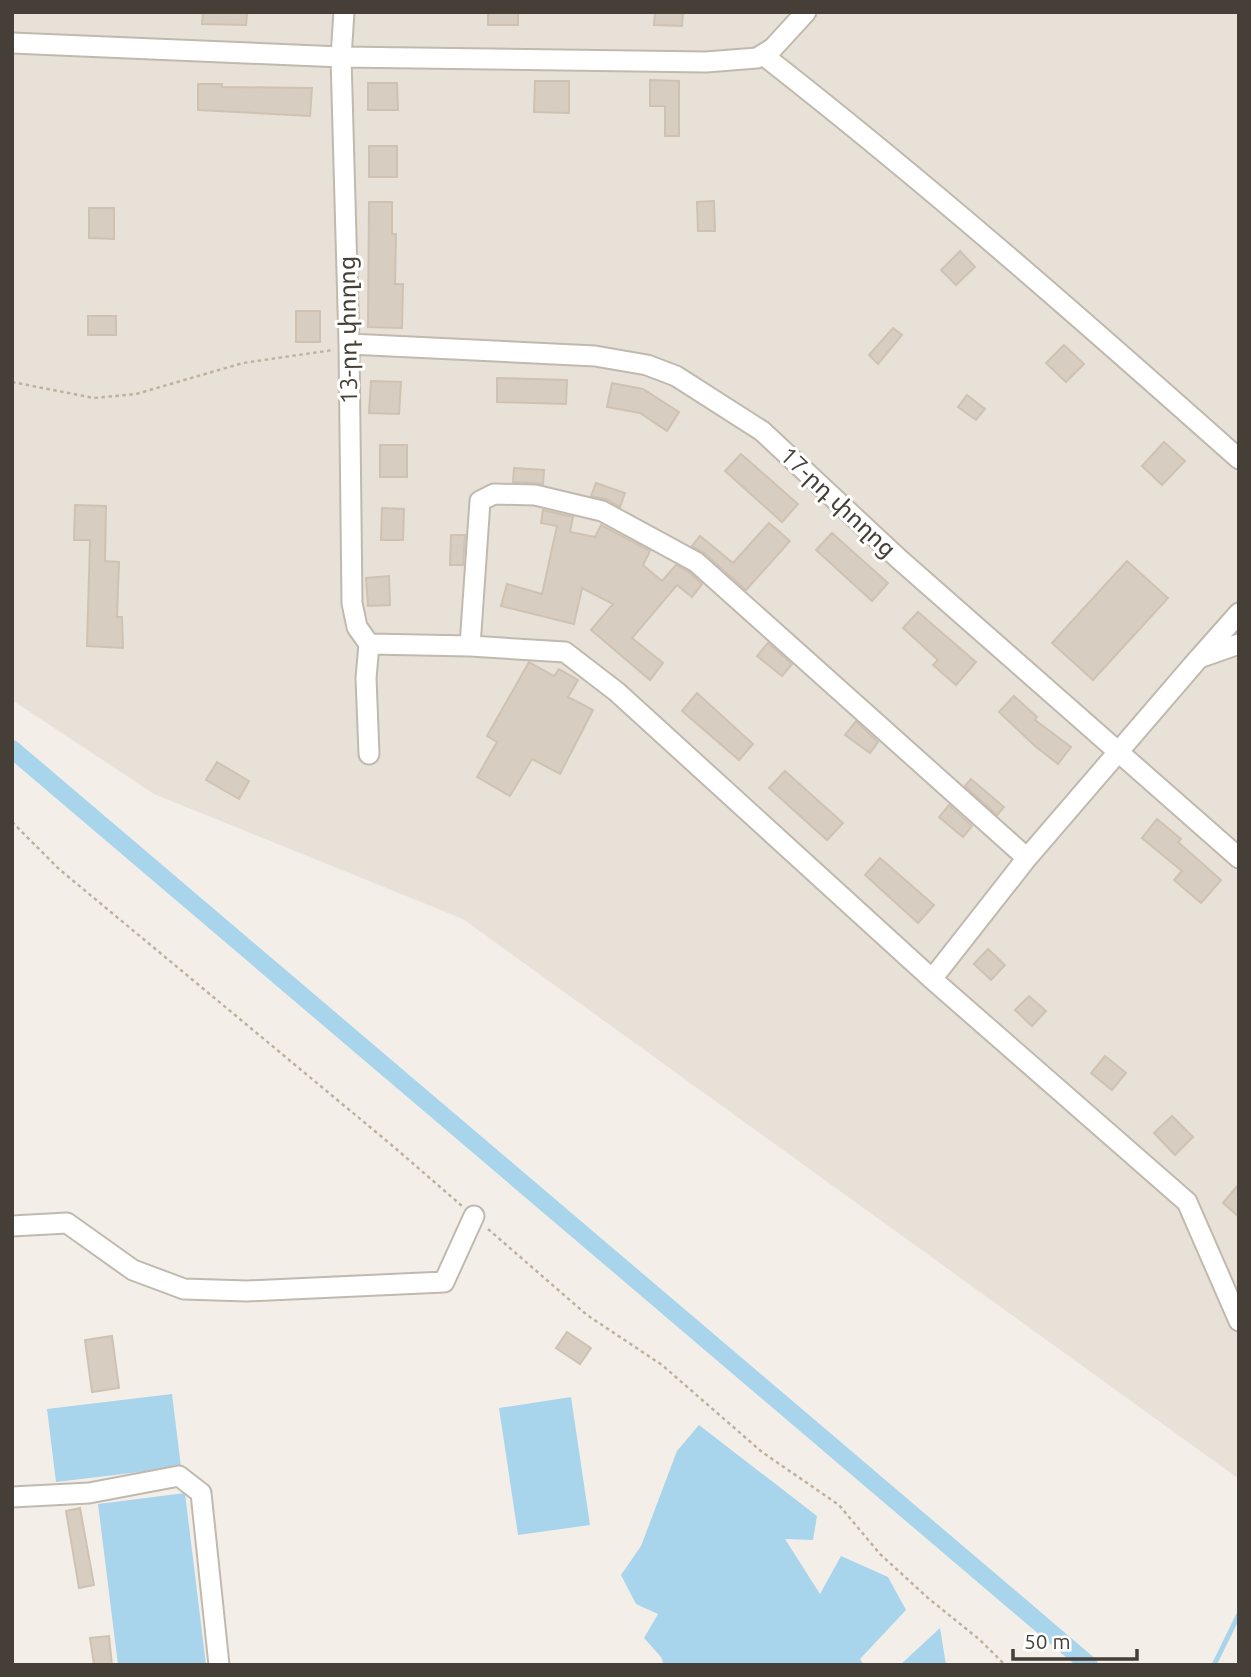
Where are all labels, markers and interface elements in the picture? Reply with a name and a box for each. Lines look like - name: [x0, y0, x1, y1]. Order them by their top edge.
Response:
- street label: 13-րդ փողոց: [333, 256, 363, 404]
- street label: 17-րդ փողոց: [774, 441, 902, 563]
- scale bar: [1013, 1618, 1137, 1662]
- text: 50 m: [1024, 1629, 1071, 1653]

